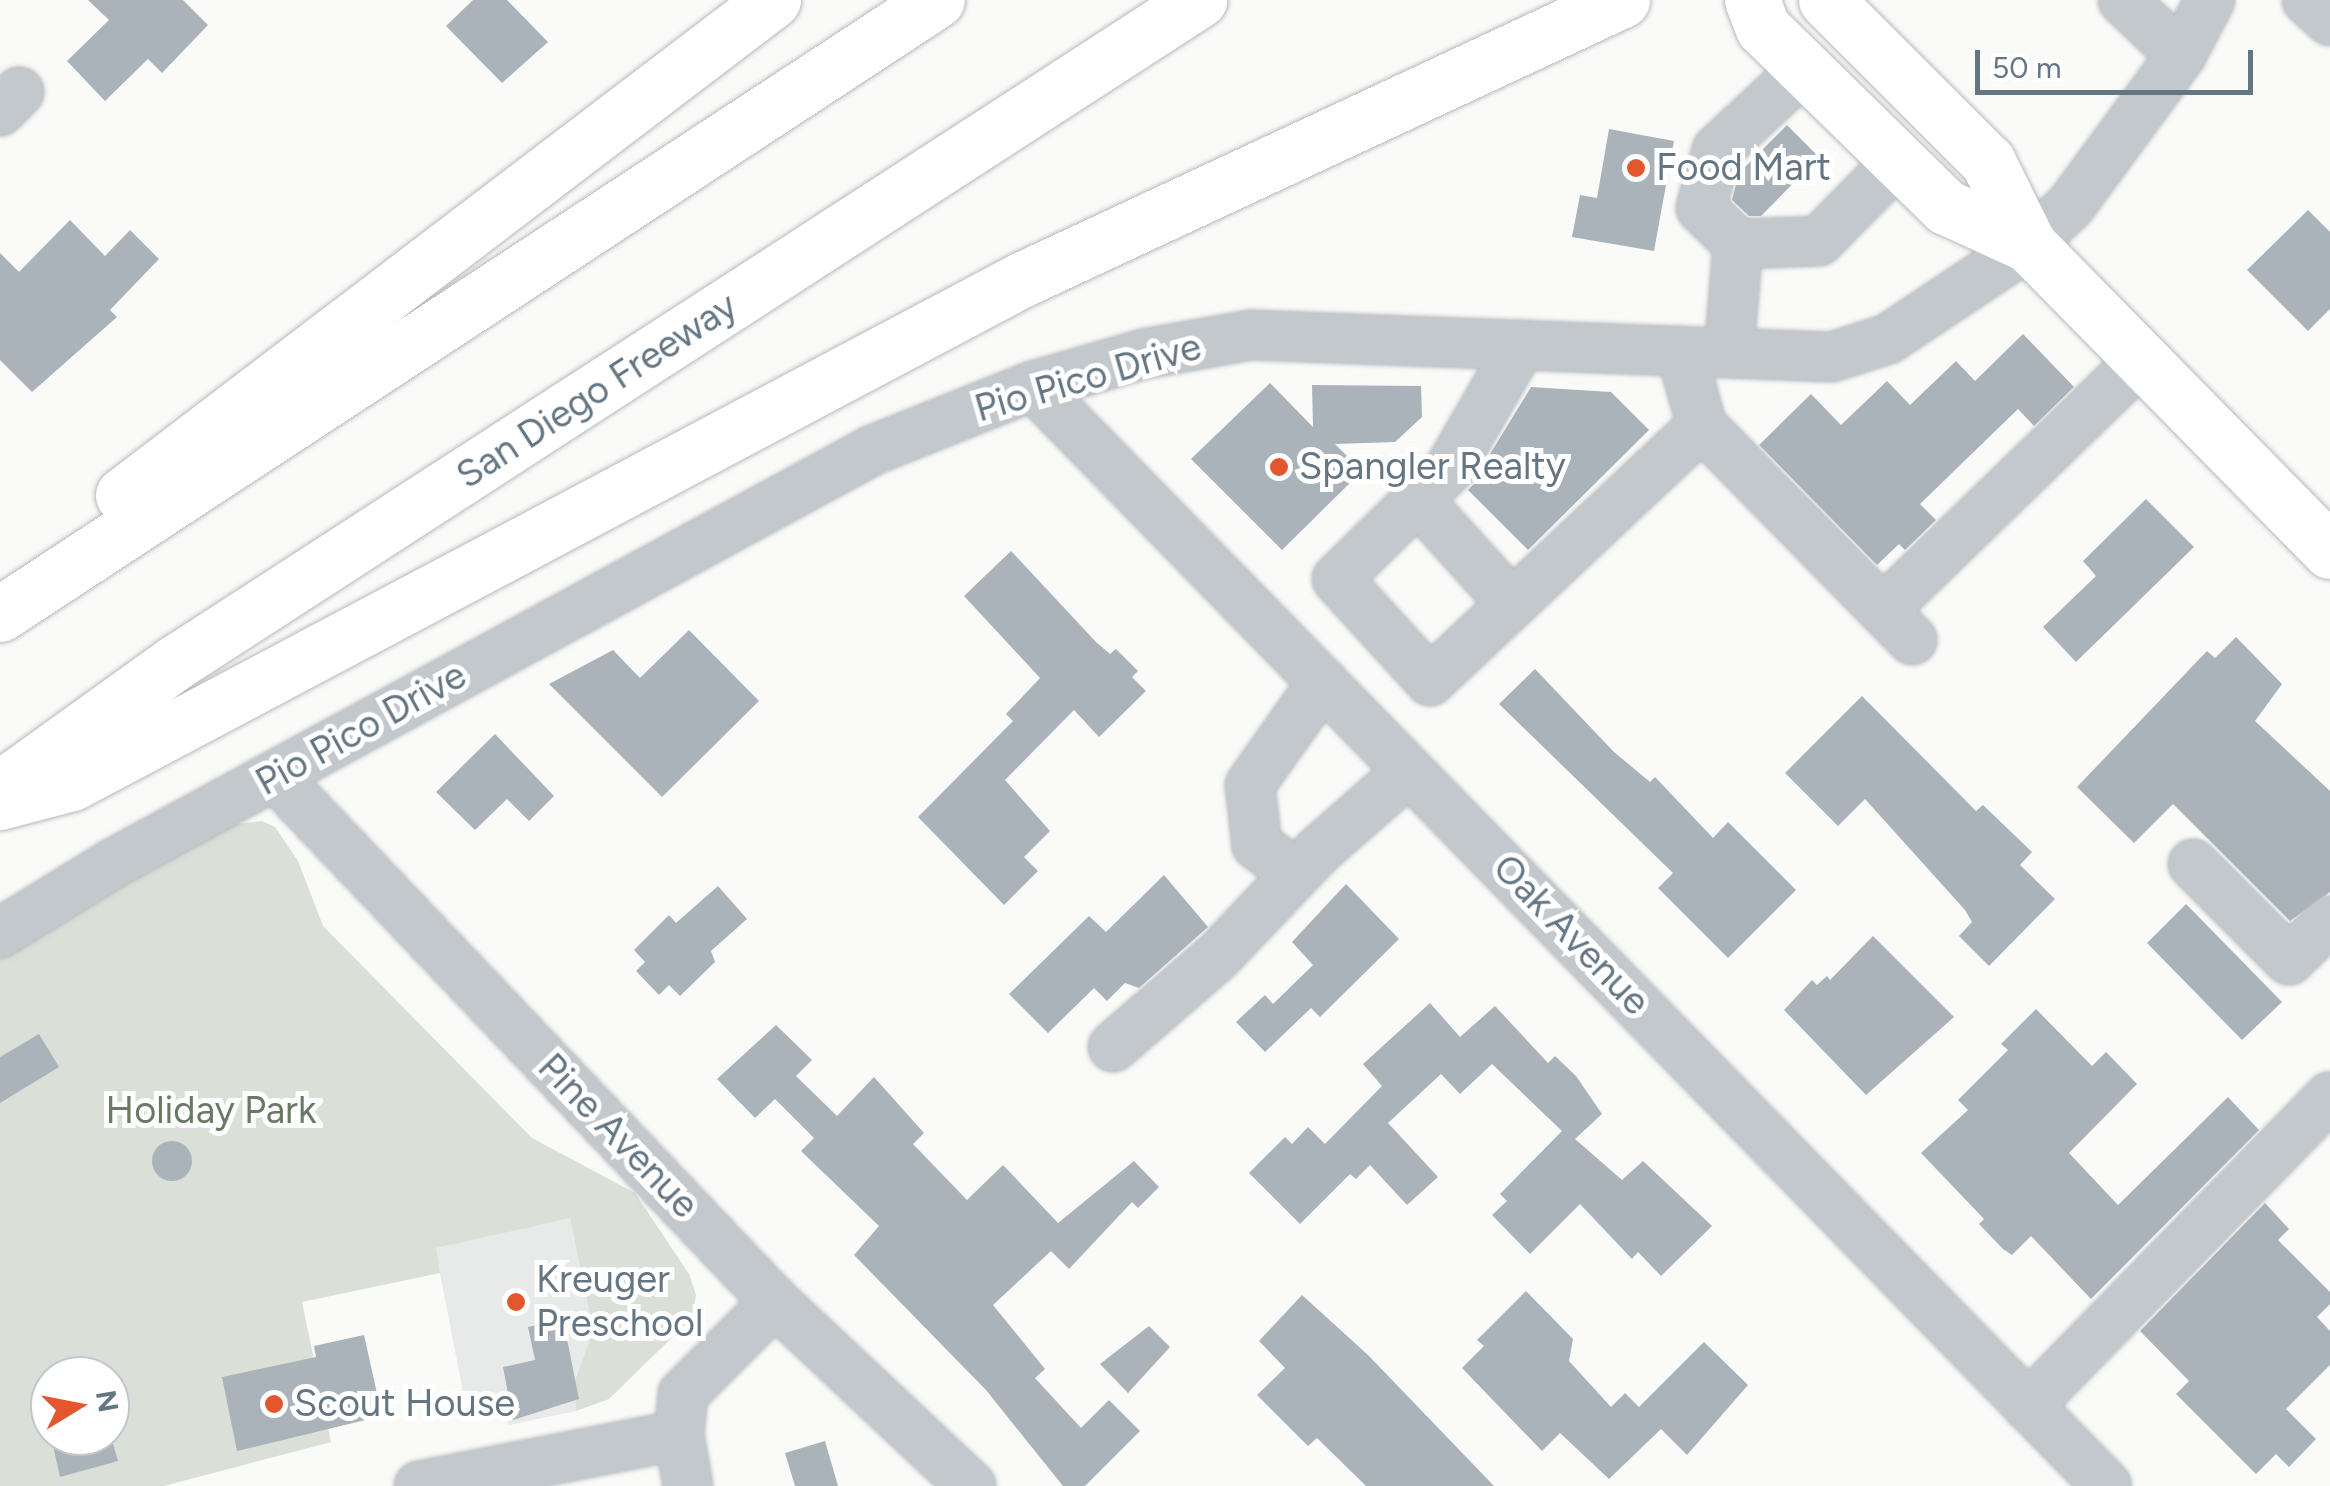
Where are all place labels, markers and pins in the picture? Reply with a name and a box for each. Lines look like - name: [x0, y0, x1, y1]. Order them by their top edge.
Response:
- place label: Food Mart: [1656, 145, 1831, 191]
- marker: Food Mart: [1625, 157, 1647, 179]
- place label: Spangler Realty: [1299, 444, 1566, 490]
- marker: Spangler Realty: [1268, 456, 1290, 478]
- place label: Kreuger Preschool: [536, 1257, 703, 1346]
- marker: Kreuger Preschool: [505, 1291, 527, 1313]
- place label: Scout House: [294, 1381, 515, 1427]
- marker: Scout House: [263, 1393, 285, 1415]

